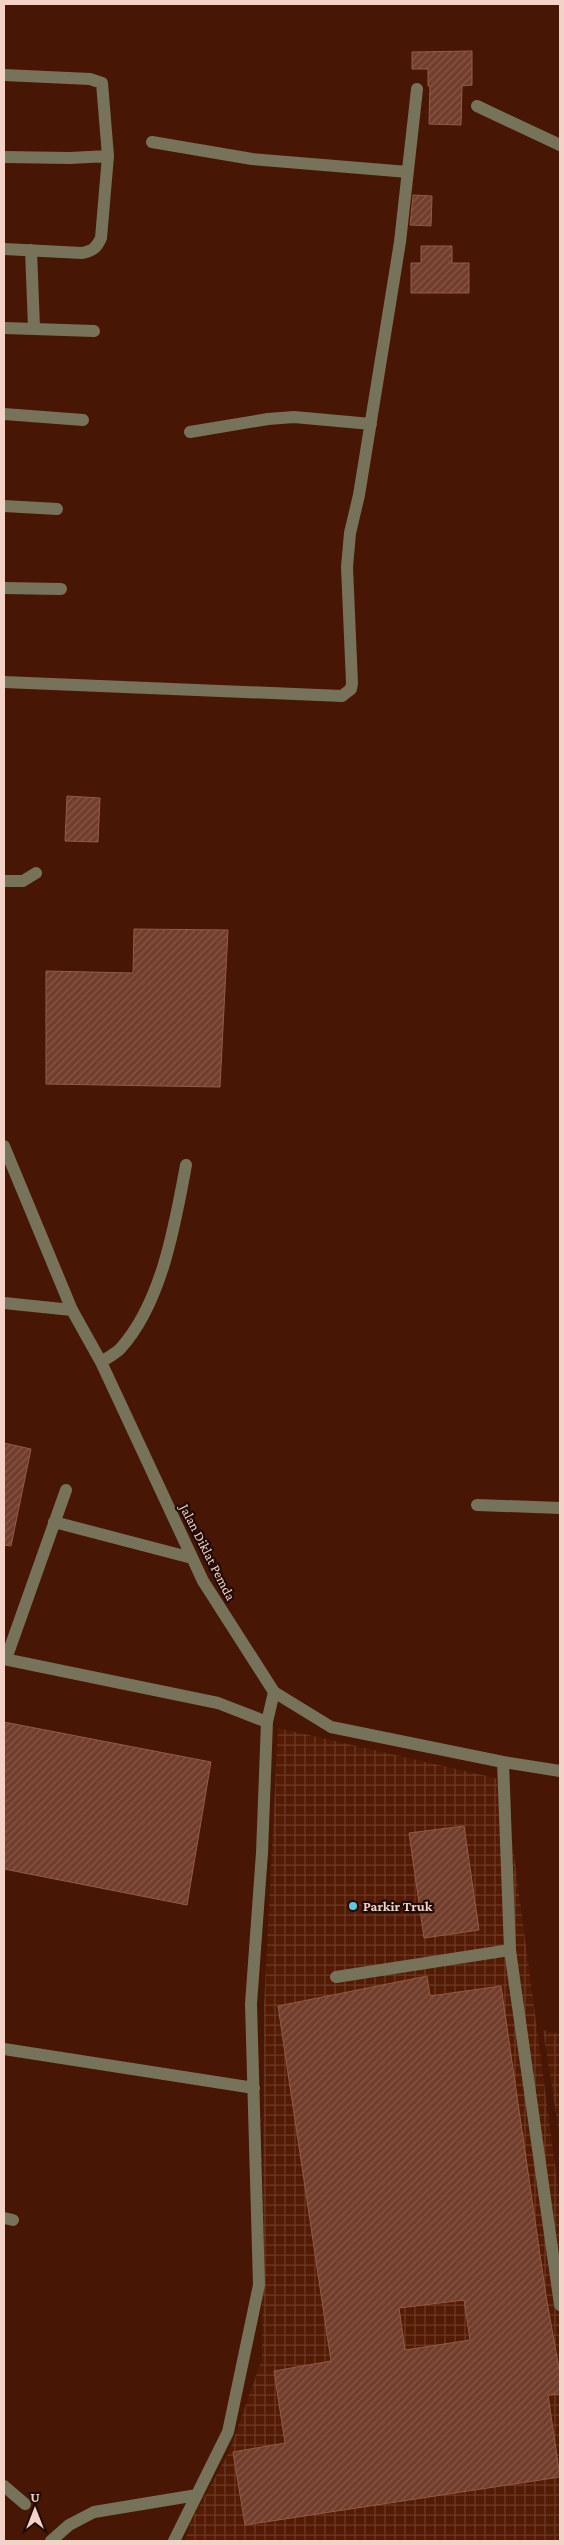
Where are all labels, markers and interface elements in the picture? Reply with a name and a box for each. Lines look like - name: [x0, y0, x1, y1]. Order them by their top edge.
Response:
- street label: Jalan Diklat Pemda: [176, 1499, 239, 1603]
- place label: Parkir Truk: [363, 1898, 433, 1914]
- marker: Parkir Truk: [347, 1900, 359, 1912]
- north arrow: [10, 2485, 60, 2535]
- text: U: [30, 2489, 40, 2505]

